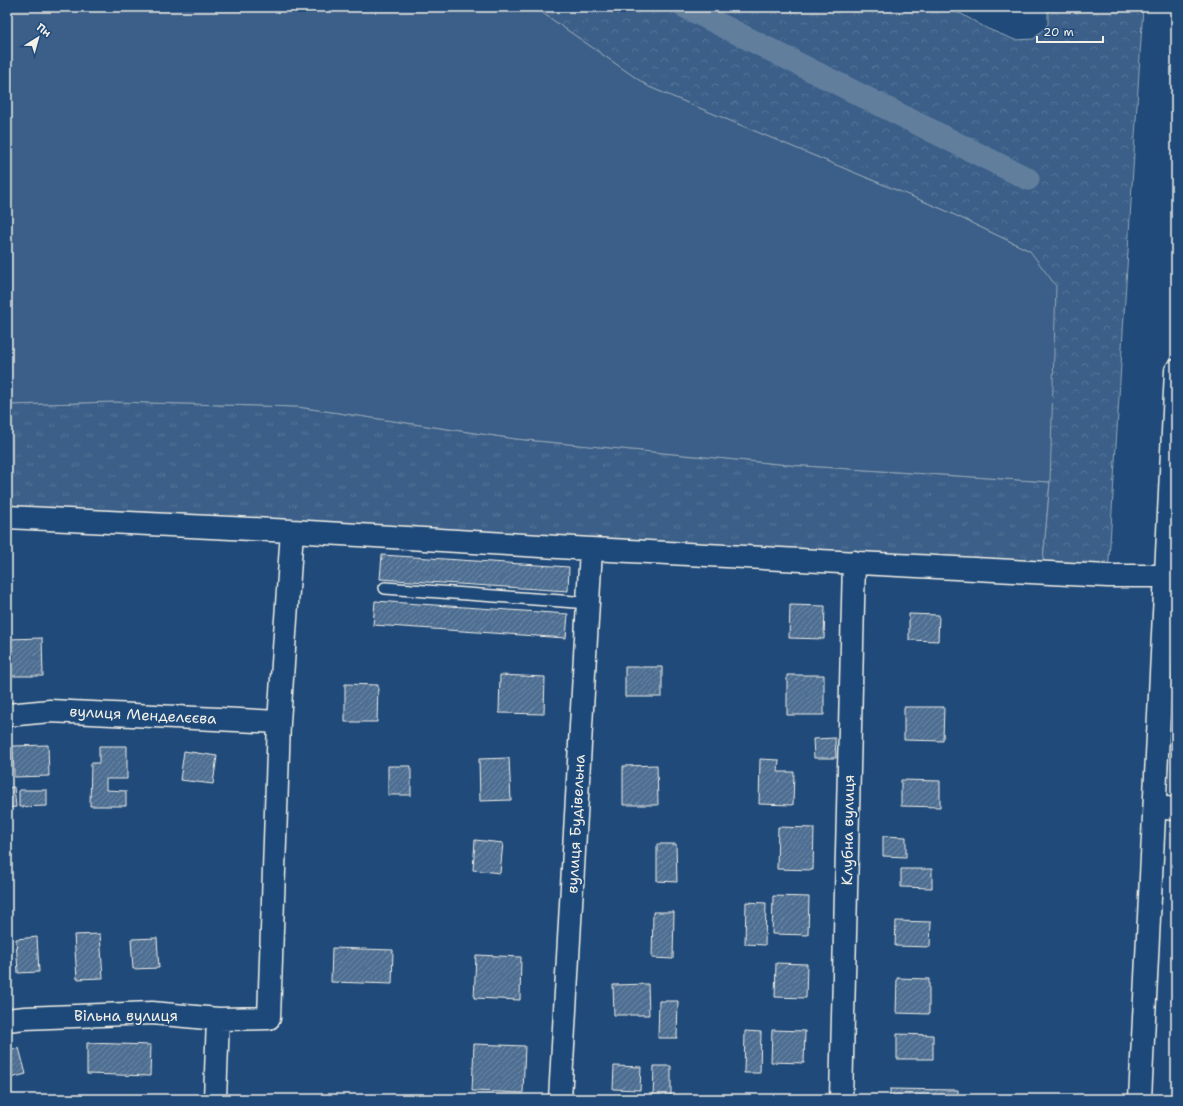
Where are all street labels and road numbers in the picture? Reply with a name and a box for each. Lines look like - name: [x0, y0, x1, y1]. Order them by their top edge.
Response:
- street label: вулиця Менделєєва: [69, 701, 218, 729]
- street label: вулиця Будівельна: [562, 753, 590, 894]
- street label: Клубна вулиця: [837, 774, 859, 886]
- street label: Вільна вулиця: [74, 1006, 178, 1026]

